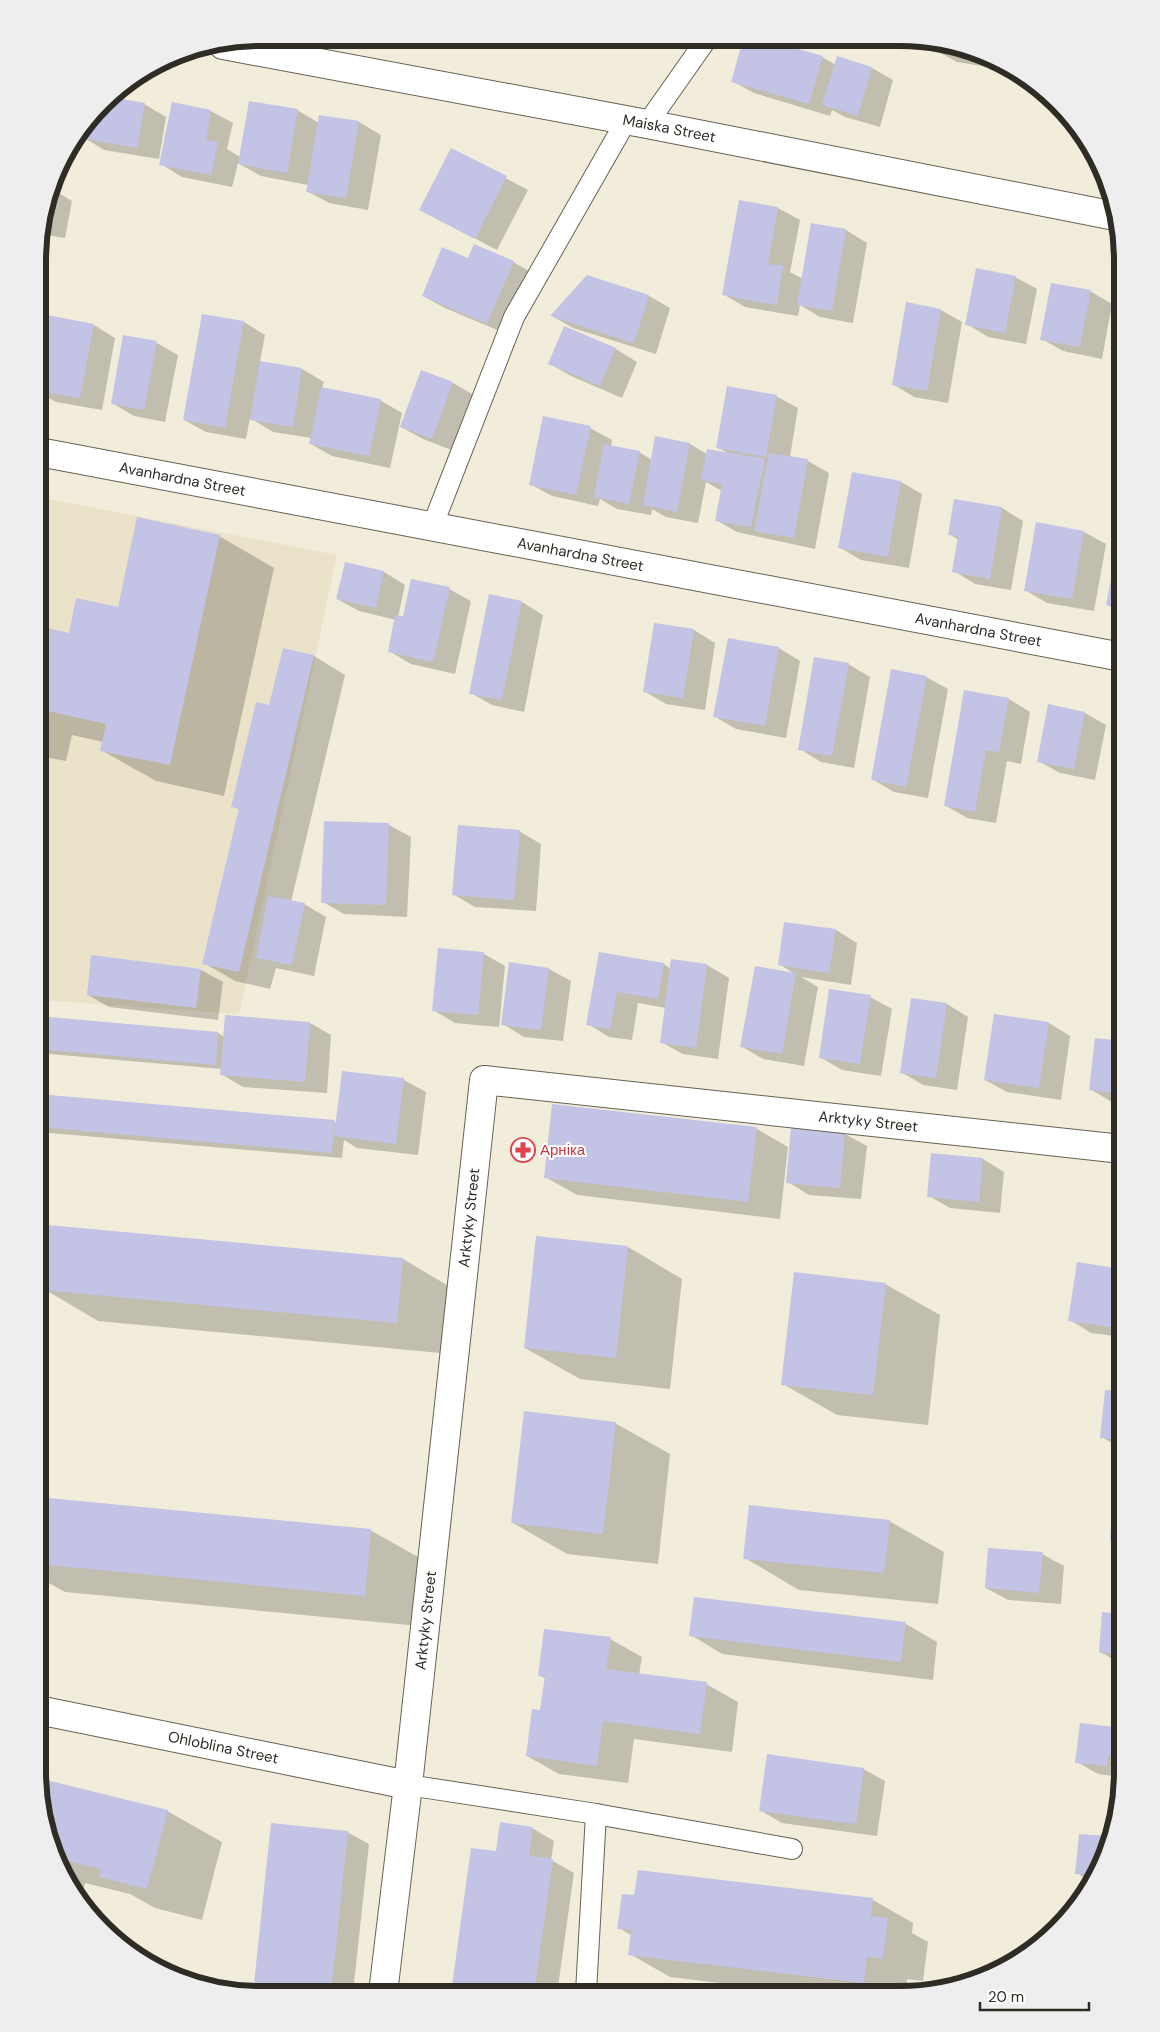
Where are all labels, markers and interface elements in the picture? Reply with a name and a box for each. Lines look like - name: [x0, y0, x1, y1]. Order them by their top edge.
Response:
- street label: Maiska Street: [621, 110, 718, 147]
- street label: Avanhardna Street: [118, 457, 247, 501]
- street label: Avanhardna Street: [515, 533, 645, 576]
- street label: Avanhardna Street: [913, 608, 1043, 652]
- street label: Arktyky Street: [818, 1106, 919, 1137]
- pharmacy icon: Арніка: [510, 1137, 536, 1163]
- place label: Арніка: [540, 1140, 586, 1160]
- street label: Arktyky Street: [454, 1167, 484, 1268]
- street label: Arktyky Street: [410, 1570, 441, 1671]
- street label: Ohloblina Street: [166, 1727, 280, 1769]
- scale bar: [980, 1980, 1089, 2012]
- text: 20 m: [988, 1987, 1024, 2007]

